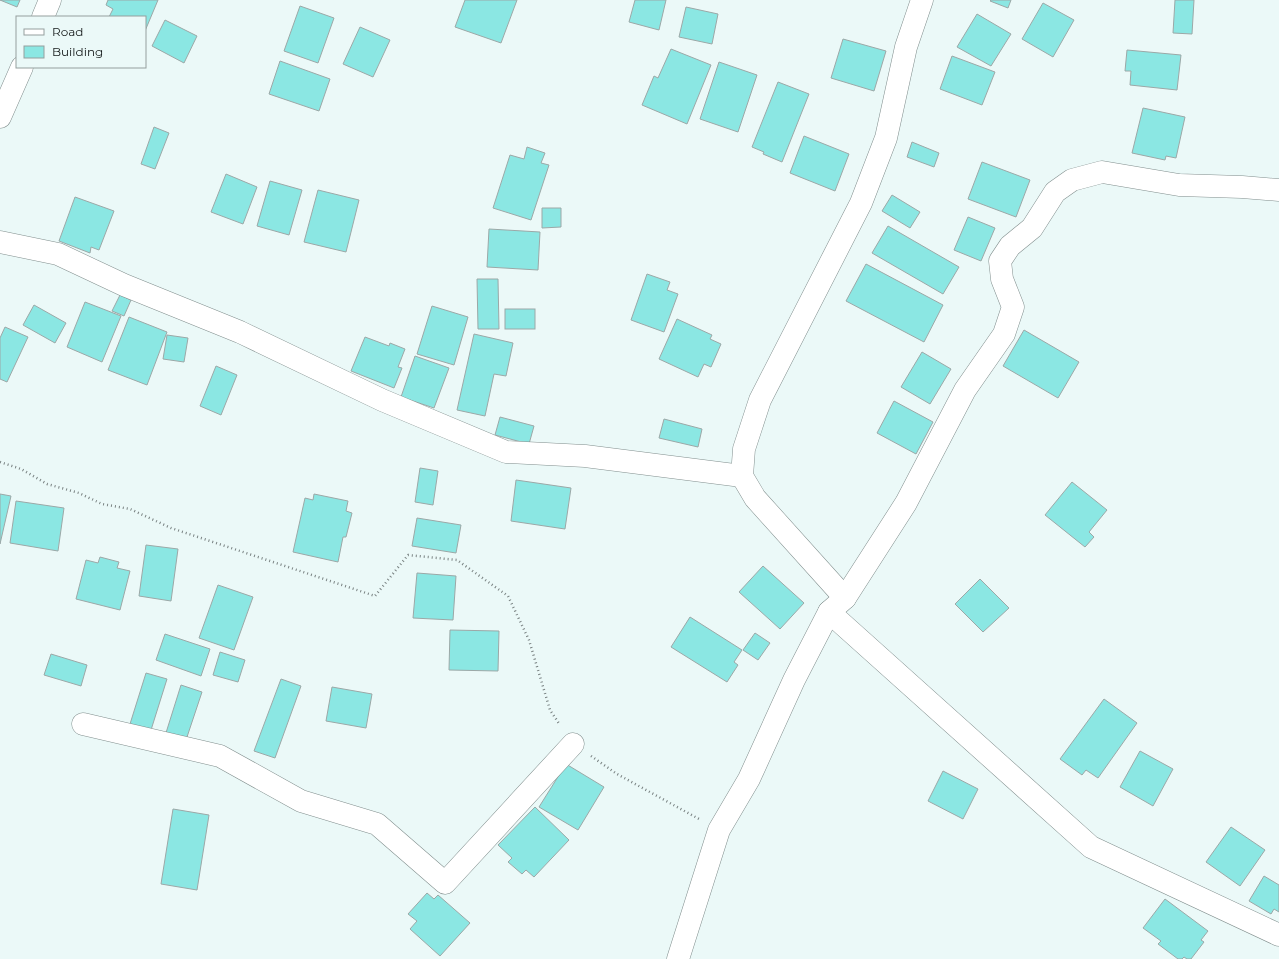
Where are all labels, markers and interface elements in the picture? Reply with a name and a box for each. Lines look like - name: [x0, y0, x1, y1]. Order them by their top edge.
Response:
- legend: [16, 16, 146, 68]
- text: Road: [52, 24, 83, 39]
- text: Building: [52, 44, 103, 59]

